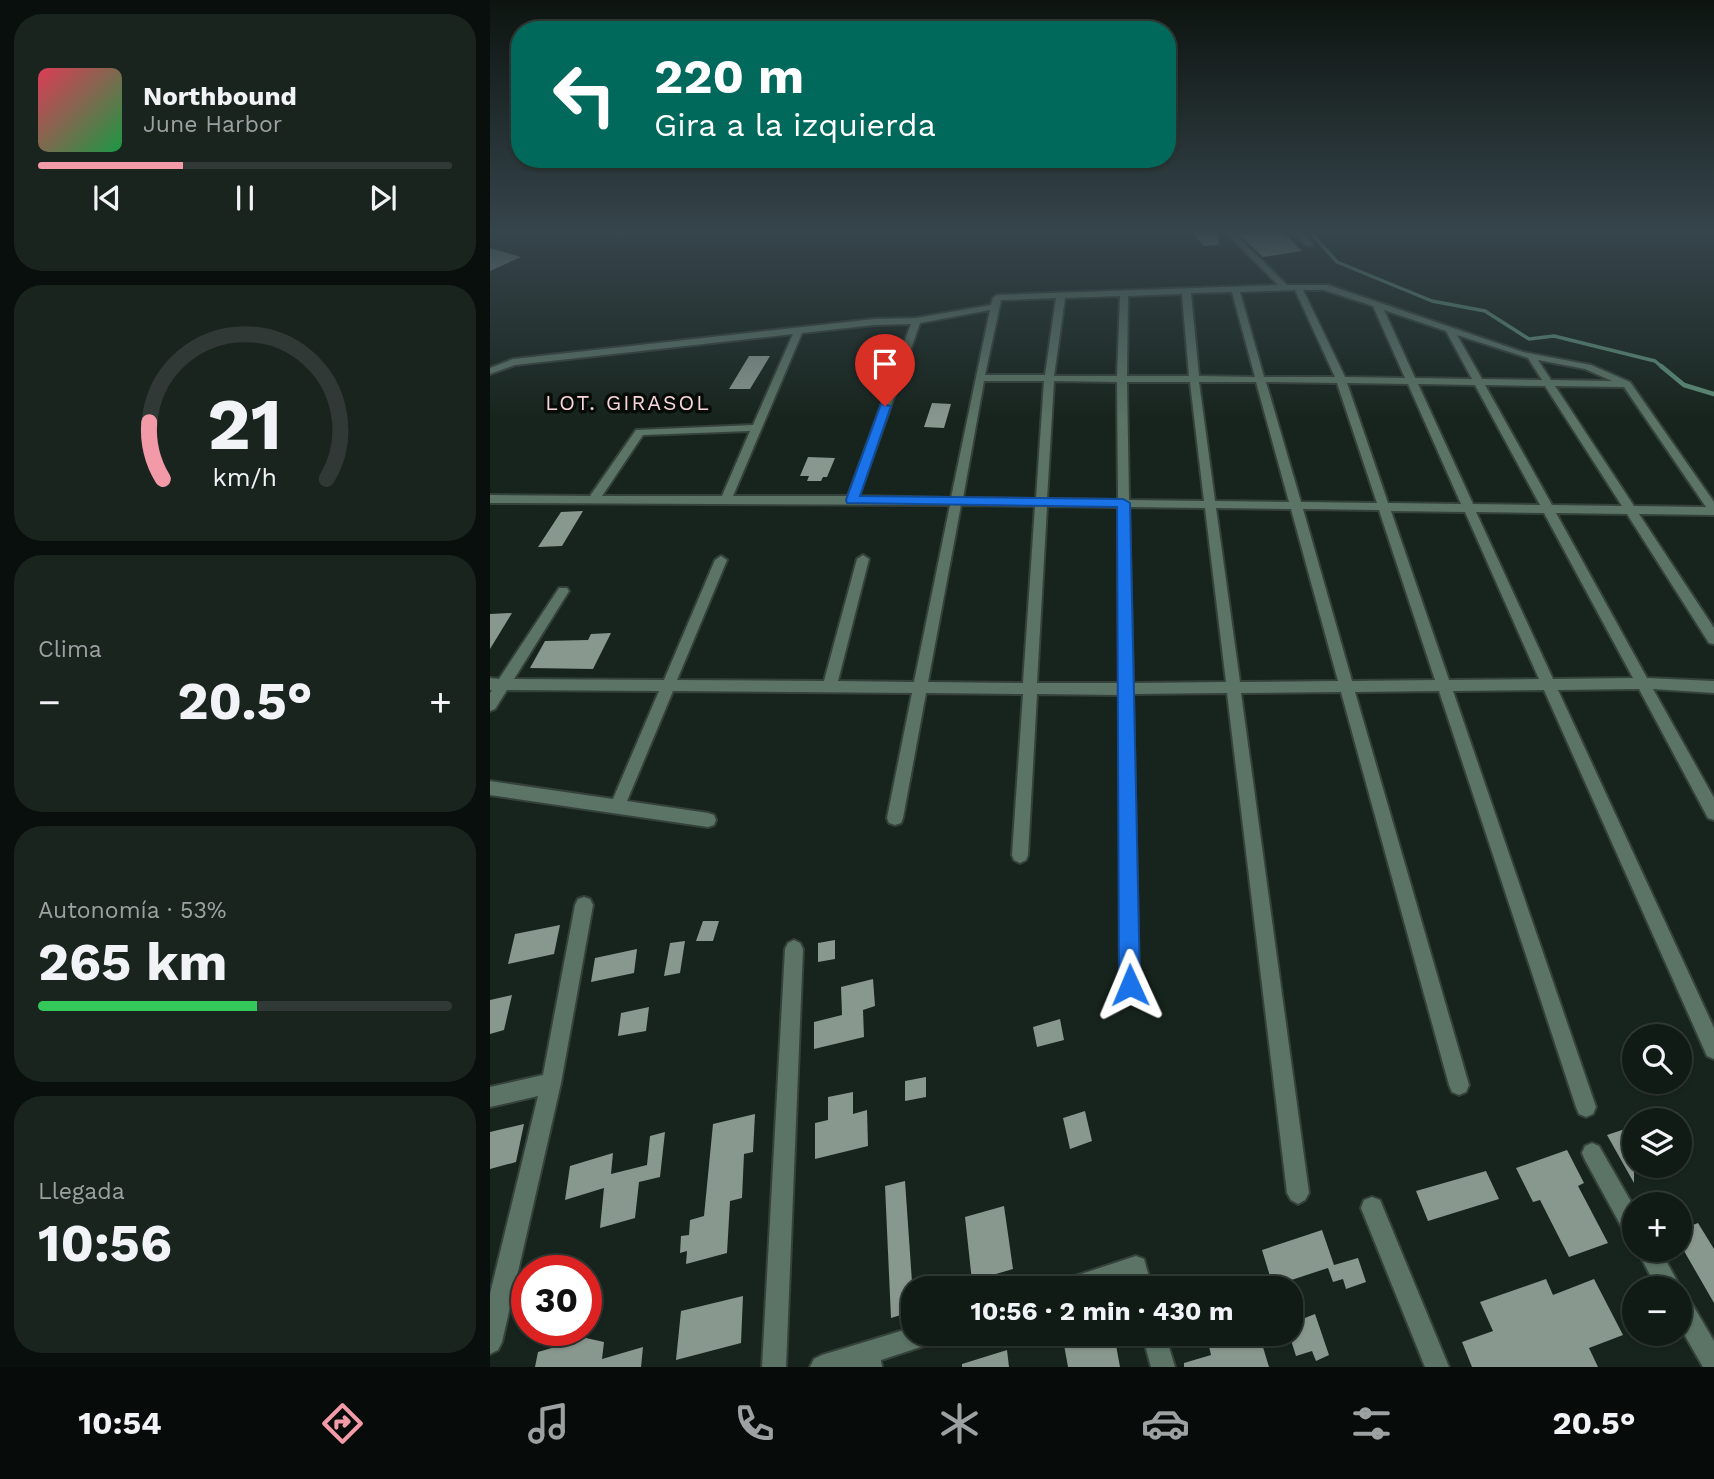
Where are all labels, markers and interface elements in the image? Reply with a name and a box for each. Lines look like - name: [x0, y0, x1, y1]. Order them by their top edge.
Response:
- text: 220 m: [654, 47, 804, 105]
- icon: left: [539, 49, 630, 140]
- text: Northbound: [143, 81, 297, 111]
- text: Gira a la izquierda: [654, 106, 936, 144]
- text: June Harbor: [143, 111, 282, 138]
- icon: previous: [88, 179, 126, 217]
- icon: pause: [226, 179, 264, 217]
- icon: next: [364, 179, 402, 217]
- pin: [855, 334, 915, 406]
- icon: arrive: [866, 345, 904, 383]
- text: 21: [208, 381, 282, 467]
- district label: LOT. GIRASOL: [545, 390, 711, 415]
- text: km/h: [213, 463, 277, 492]
- text: Clima: [38, 636, 102, 663]
- text: 20.5°: [177, 671, 313, 732]
- text: −: [38, 680, 61, 724]
- text: +: [429, 680, 452, 724]
- text: Autonomía · 53%: [38, 897, 227, 924]
- text: 265 km: [38, 932, 228, 993]
- position arrow: [1093, 948, 1167, 1022]
- map controls: [1622, 1024, 1692, 1346]
- button: search: [1622, 1024, 1692, 1094]
- button: layers: [1622, 1108, 1692, 1178]
- text: Llegada: [38, 1178, 125, 1205]
- button: +: [1622, 1192, 1692, 1262]
- text: 10:56: [38, 1213, 172, 1274]
- speed limit sign: 30: [511, 1255, 602, 1346]
- button: −: [1622, 1276, 1692, 1346]
- text: 10:56 · 2 min · 430 m: [971, 1296, 1233, 1326]
- icon: directions: [318, 1399, 367, 1448]
- icon: music: [524, 1399, 573, 1448]
- icon: phone: [730, 1399, 779, 1448]
- icon: climate: [935, 1399, 984, 1448]
- icon: car: [1141, 1399, 1190, 1448]
- icon: filters: [1347, 1399, 1396, 1448]
- text: 10:54: [78, 1404, 162, 1442]
- text: 20.5°: [1552, 1404, 1636, 1442]

